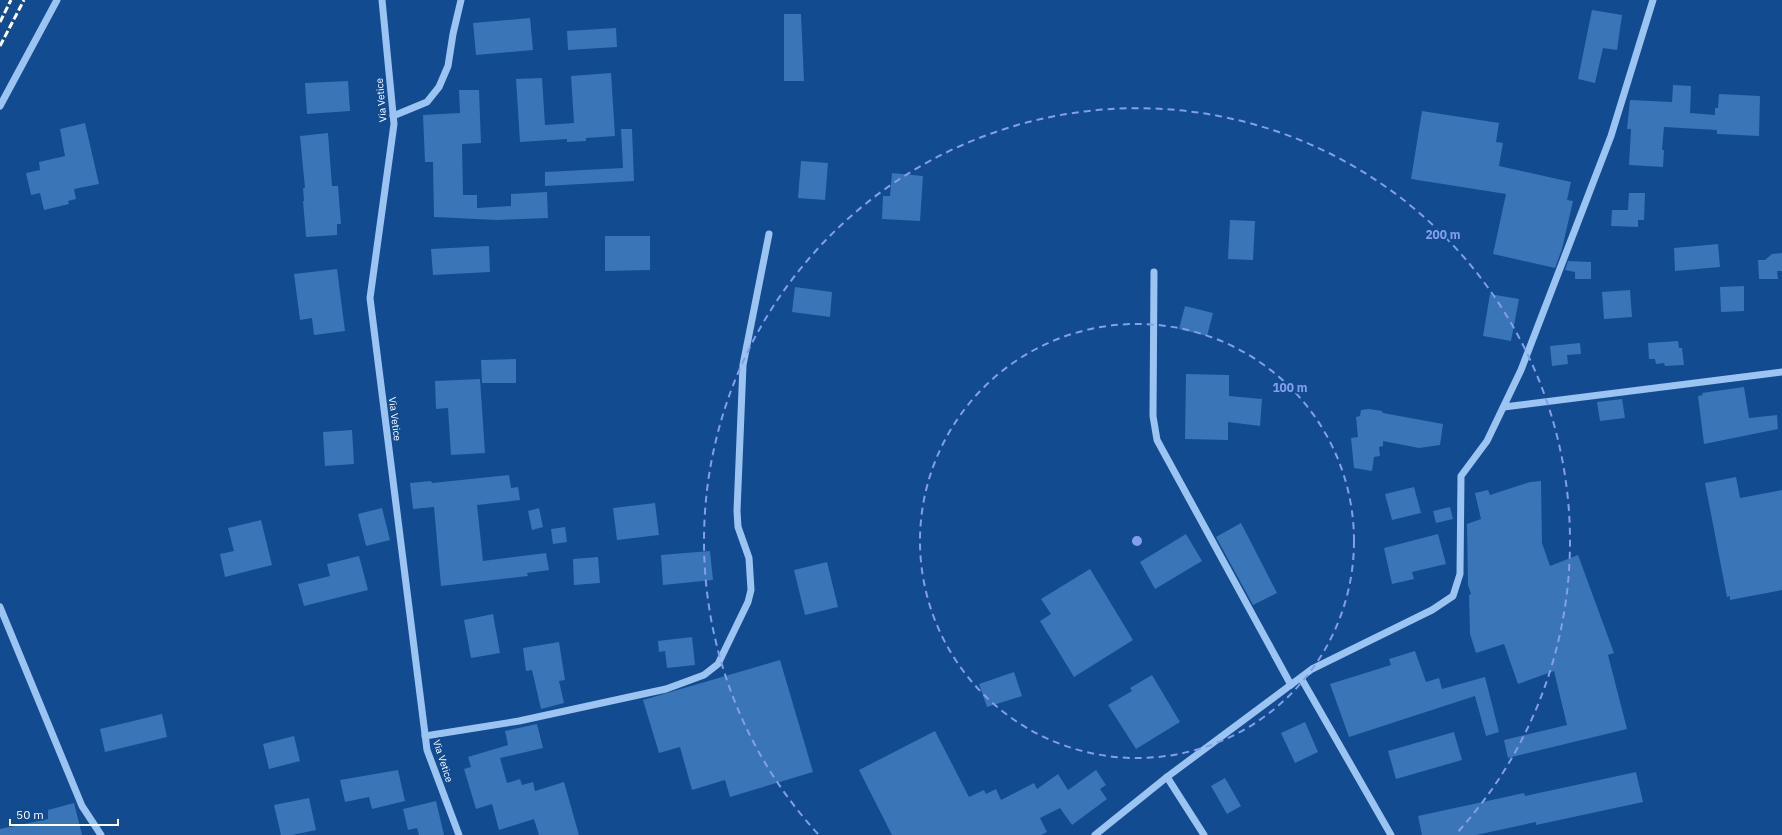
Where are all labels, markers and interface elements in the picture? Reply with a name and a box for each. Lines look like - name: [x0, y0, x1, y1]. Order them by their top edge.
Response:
- street label: Via Vetice: [373, 77, 389, 123]
- text: 200 m: [1425, 227, 1461, 242]
- text: 100 m: [1272, 380, 1308, 395]
- street label: Via Vetice: [386, 396, 404, 442]
- centre of rings: [1130, 534, 1144, 548]
- street label: Via Vetice: [430, 738, 456, 784]
- scale bar: [10, 801, 118, 827]
- text: 50 m: [16, 807, 44, 822]

